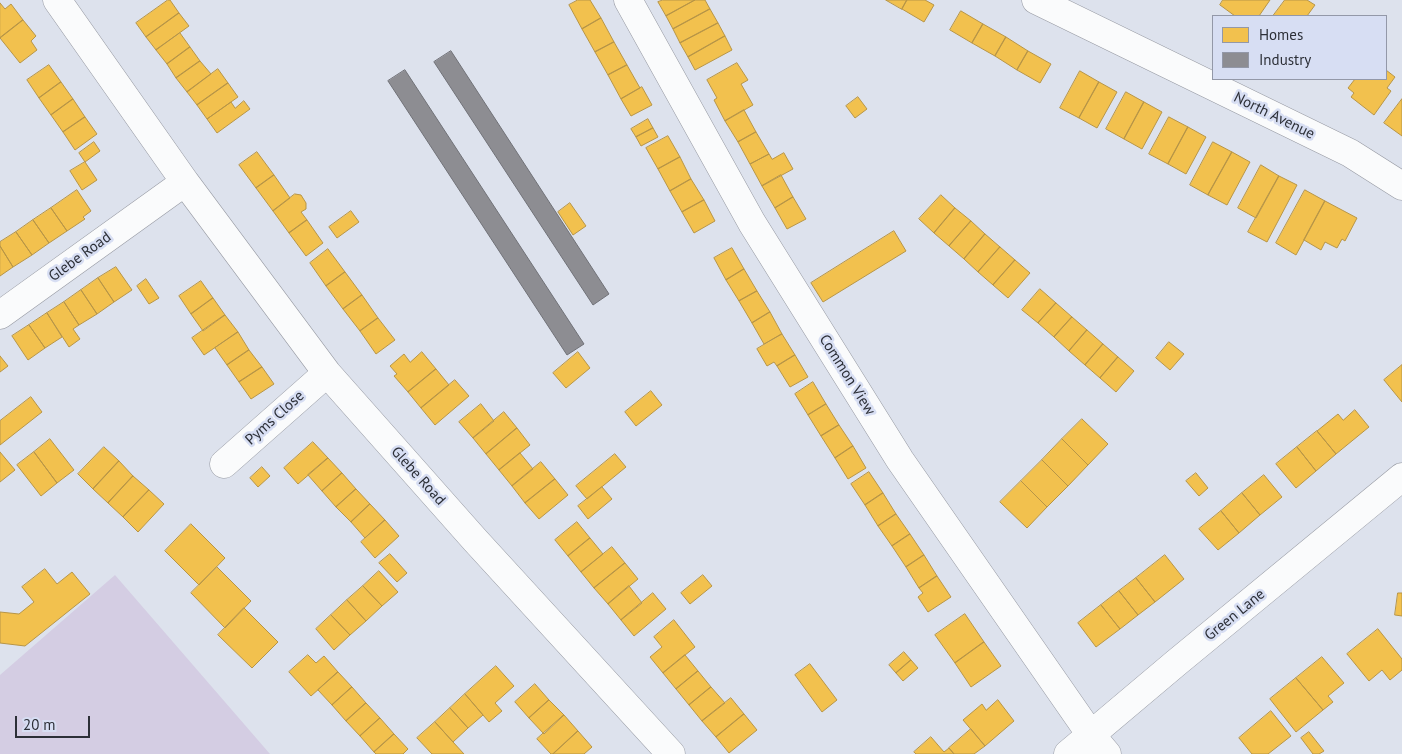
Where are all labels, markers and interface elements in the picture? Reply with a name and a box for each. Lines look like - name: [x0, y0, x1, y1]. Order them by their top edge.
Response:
- legend: [1212, 15, 1387, 80]
- text: Homes: [1259, 25, 1303, 44]
- text: Industry: [1259, 50, 1311, 69]
- street label: North Avenue: [1231, 89, 1317, 143]
- street label: Glebe Road: [45, 228, 115, 286]
- street label: Common View: [815, 331, 879, 419]
- street label: Pyms Close: [242, 387, 308, 449]
- street label: Glebe Road: [387, 443, 449, 509]
- street label: Green Lane: [1201, 585, 1269, 645]
- scale bar: [18, 706, 92, 738]
- text: 20 m: [23, 715, 56, 734]

